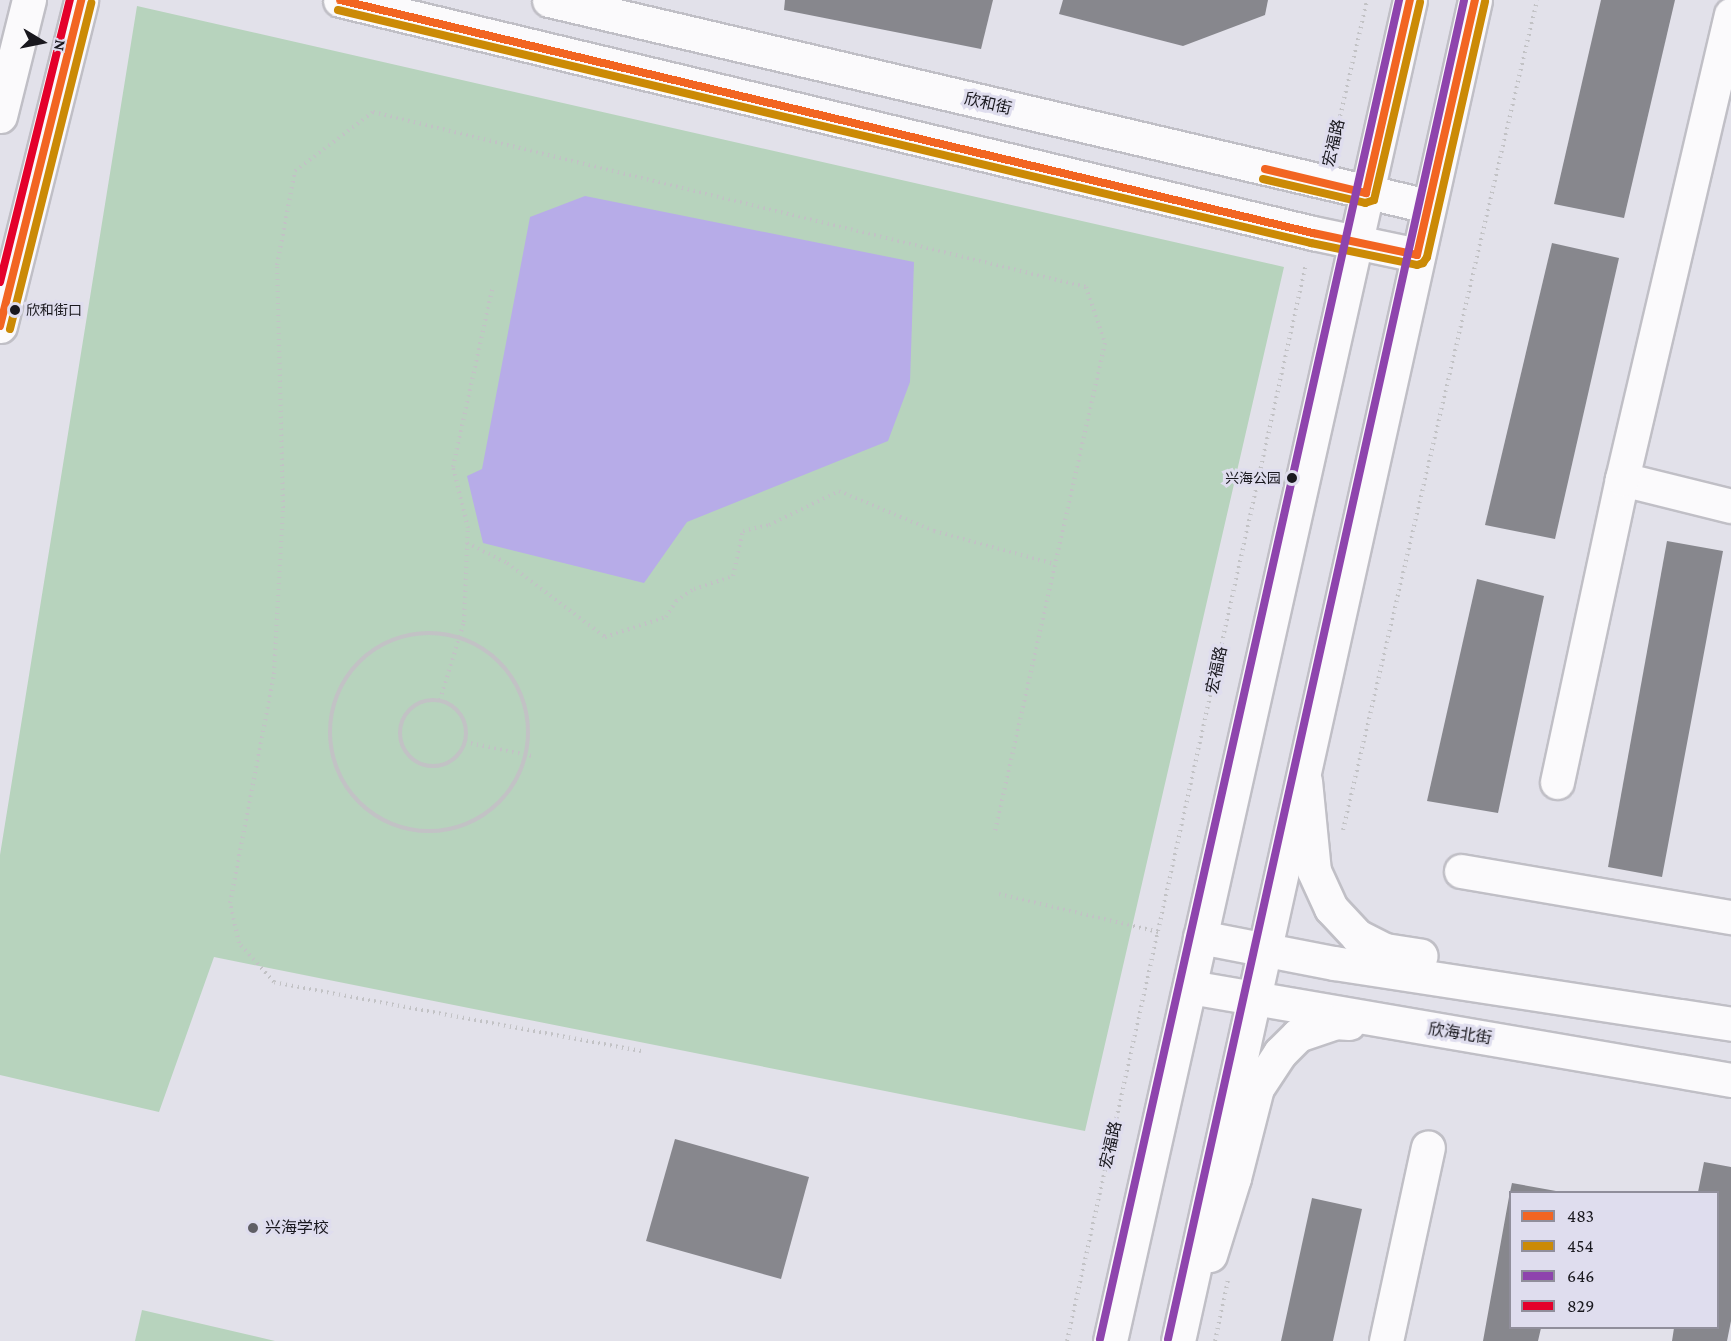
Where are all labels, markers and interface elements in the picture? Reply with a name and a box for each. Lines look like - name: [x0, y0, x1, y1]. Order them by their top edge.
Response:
- north arrow: [12, 12, 72, 72]
- text: N: [51, 38, 70, 52]
- street label: 欣和街: [962, 89, 1014, 119]
- street label: 宏福路: [1319, 117, 1349, 169]
- place label: 欣和街口: [26, 302, 82, 318]
- marker: 欣和街口: [9, 304, 21, 316]
- place label: 兴海公园: [1225, 470, 1281, 486]
- marker: 兴海公园: [1286, 472, 1298, 484]
- street label: 宏福路: [1203, 645, 1231, 695]
- street label: 欣海北街: [1427, 1020, 1493, 1048]
- street label: 宏福路: [1096, 1119, 1126, 1171]
- legend: [1509, 1191, 1719, 1329]
- text: 483: [1567, 1206, 1594, 1226]
- place label: 兴海学校: [265, 1218, 329, 1238]
- marker: 兴海学校: [246, 1221, 260, 1235]
- text: 454: [1567, 1236, 1594, 1256]
- text: 646: [1567, 1266, 1594, 1286]
- text: 829: [1567, 1296, 1594, 1316]

